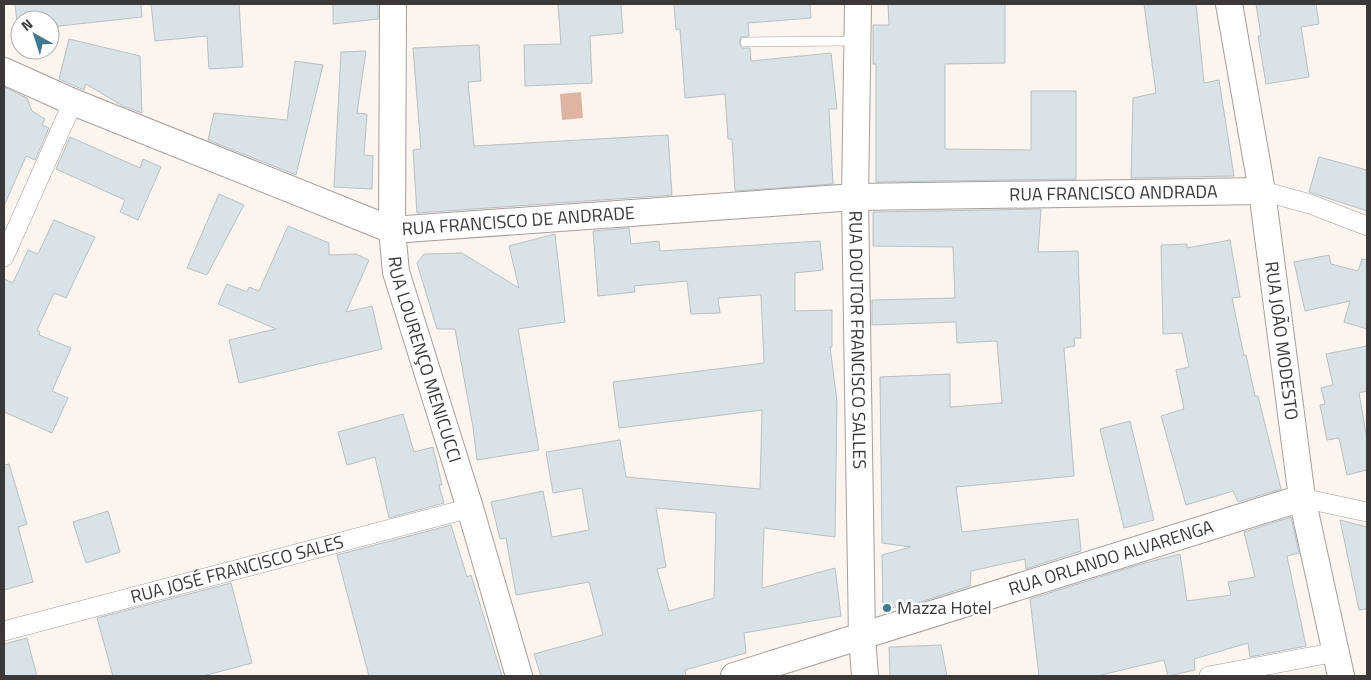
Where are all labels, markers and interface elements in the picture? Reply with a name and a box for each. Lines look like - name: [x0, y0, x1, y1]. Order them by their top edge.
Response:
- north arrow: [10, 10, 60, 60]
- text: N: [16, 13, 37, 36]
- street label: RUA FRANCISCO ANDRADA: [1009, 178, 1218, 208]
- street label: RUA FRANCISCO DE ANDRADE: [401, 199, 636, 242]
- street label: RUA DOUTOR FRANCISCO SALLES: [842, 211, 873, 469]
- street label: RUA LOURENÇO MENICUCCI: [382, 255, 469, 466]
- street label: RUA JOÃO MODESTO: [1258, 260, 1306, 422]
- street label: RUA ORLANDO ALVARENGA: [1005, 513, 1217, 602]
- street label: RUA JOSÉ FRANCISCO SALES: [127, 528, 346, 610]
- place label: Mazza Hotel: [897, 594, 992, 621]
- marker: Mazza Hotel: [881, 602, 893, 614]

